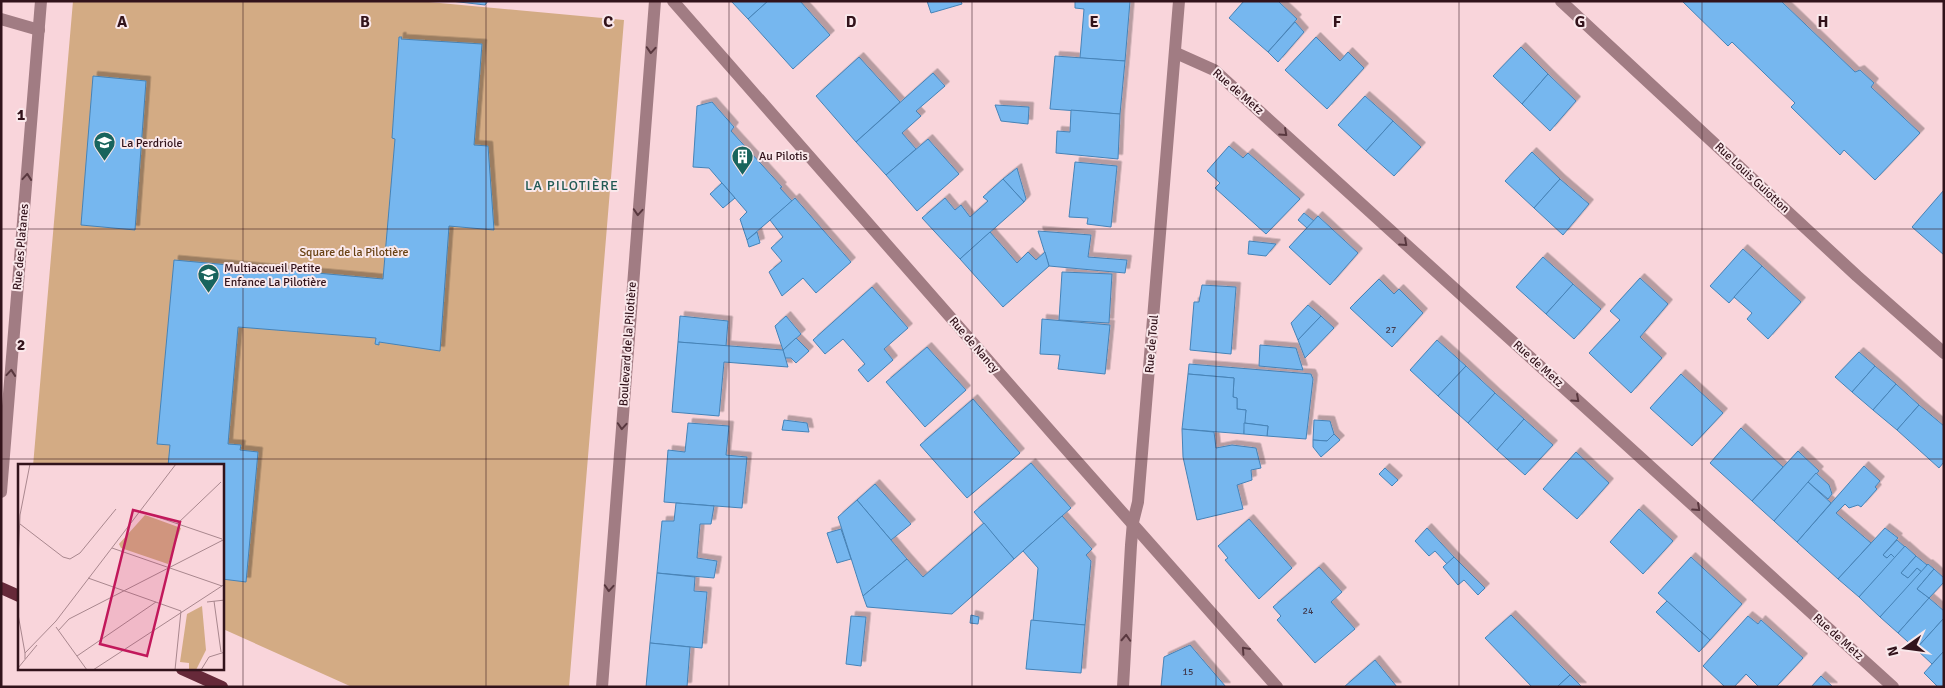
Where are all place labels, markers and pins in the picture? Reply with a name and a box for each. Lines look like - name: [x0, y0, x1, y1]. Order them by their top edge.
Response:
- school or university icon: La Perdriole: [93, 131, 117, 162]
- place label: La Perdriole: [121, 136, 183, 151]
- building icon: Au Pilotis: [731, 144, 755, 175]
- place label: Au Pilotis: [759, 149, 808, 164]
- place label: Multiaccueil Petite Enfance La Pilotière: [224, 261, 326, 290]
- school or university icon: Multiaccueil Petite Enfance La Pilotière: [196, 263, 220, 294]

